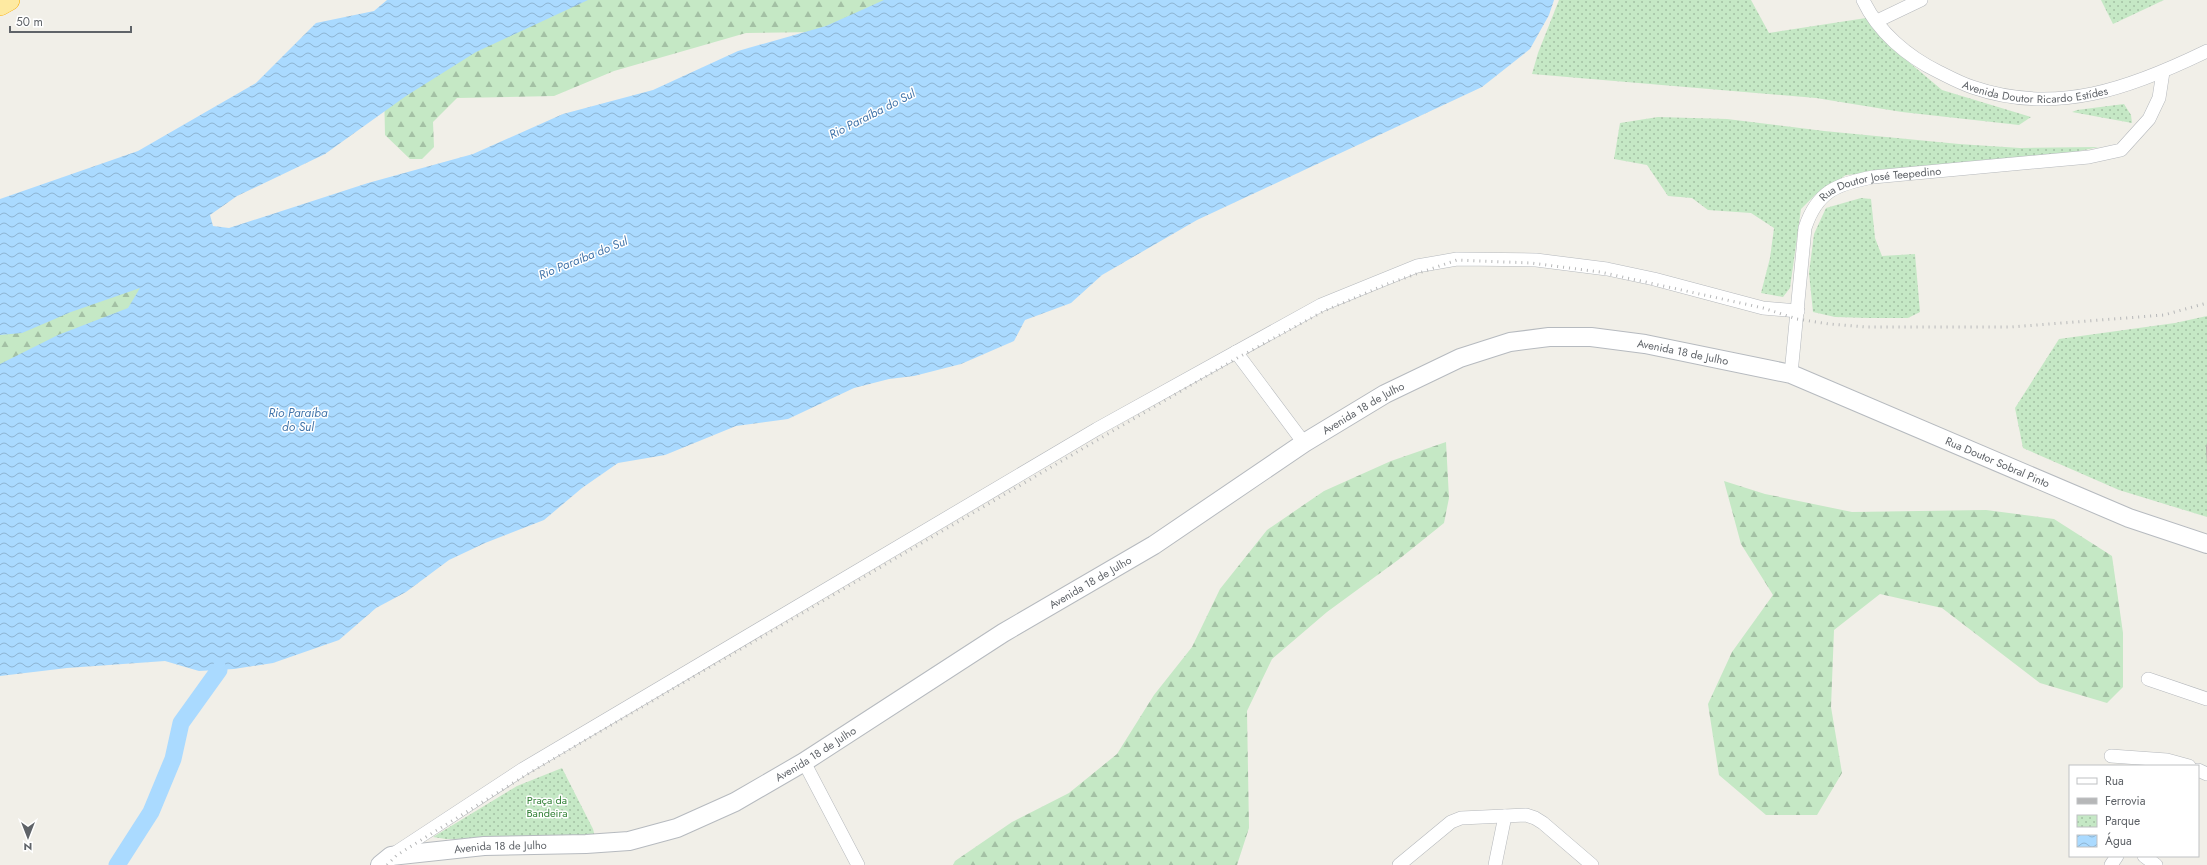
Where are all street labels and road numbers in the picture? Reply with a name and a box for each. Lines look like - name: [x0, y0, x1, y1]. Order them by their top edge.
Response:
- street label: Avenida Doutor Ricardo Estídes: [1960, 76, 2110, 107]
- street label: Rua Doutor José Teepedino: [1815, 163, 1942, 205]
- street label: Avenida 18 de Julho: [1636, 335, 1730, 369]
- street label: Avenida 18 de Julho: [1319, 378, 1407, 438]
- street label: Rua Doutor Sobral Pinto: [1943, 433, 2052, 491]
- street label: Avenida 18 de Julho: [1046, 552, 1134, 612]
- street label: Avenida 18 de Julho: [772, 722, 859, 785]
- street label: Avenida 18 de Julho: [453, 837, 547, 857]

